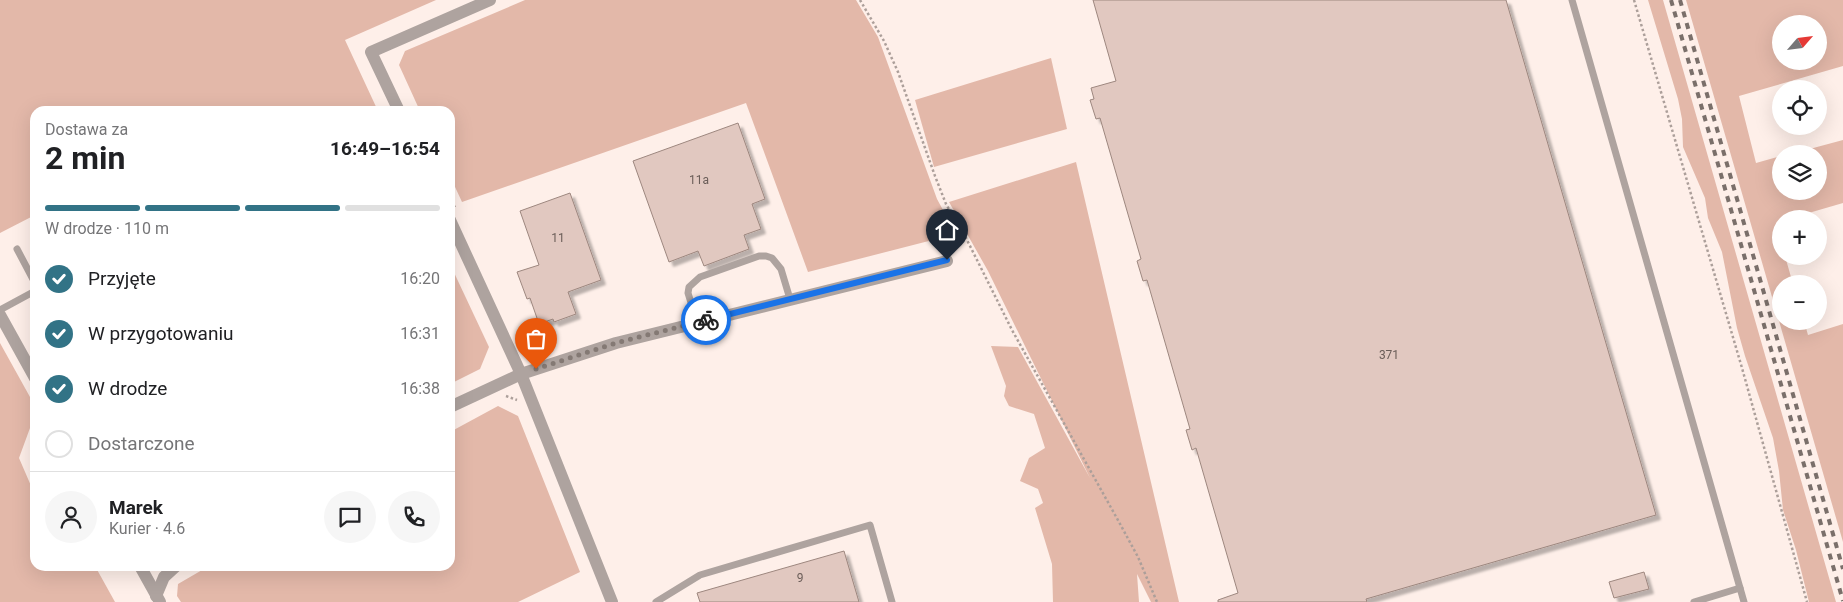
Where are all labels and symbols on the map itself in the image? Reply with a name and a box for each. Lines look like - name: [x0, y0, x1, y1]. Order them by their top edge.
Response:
- north arrow: [1772, 15, 1828, 70]
- house number: 11a: [689, 173, 709, 187]
- pin: [926, 209, 968, 260]
- house number: 11: [551, 231, 565, 245]
- courier: [681, 295, 731, 345]
- pin: [515, 318, 557, 369]
- house number: 371: [1379, 348, 1399, 362]
- house number: 9: [797, 571, 803, 585]

